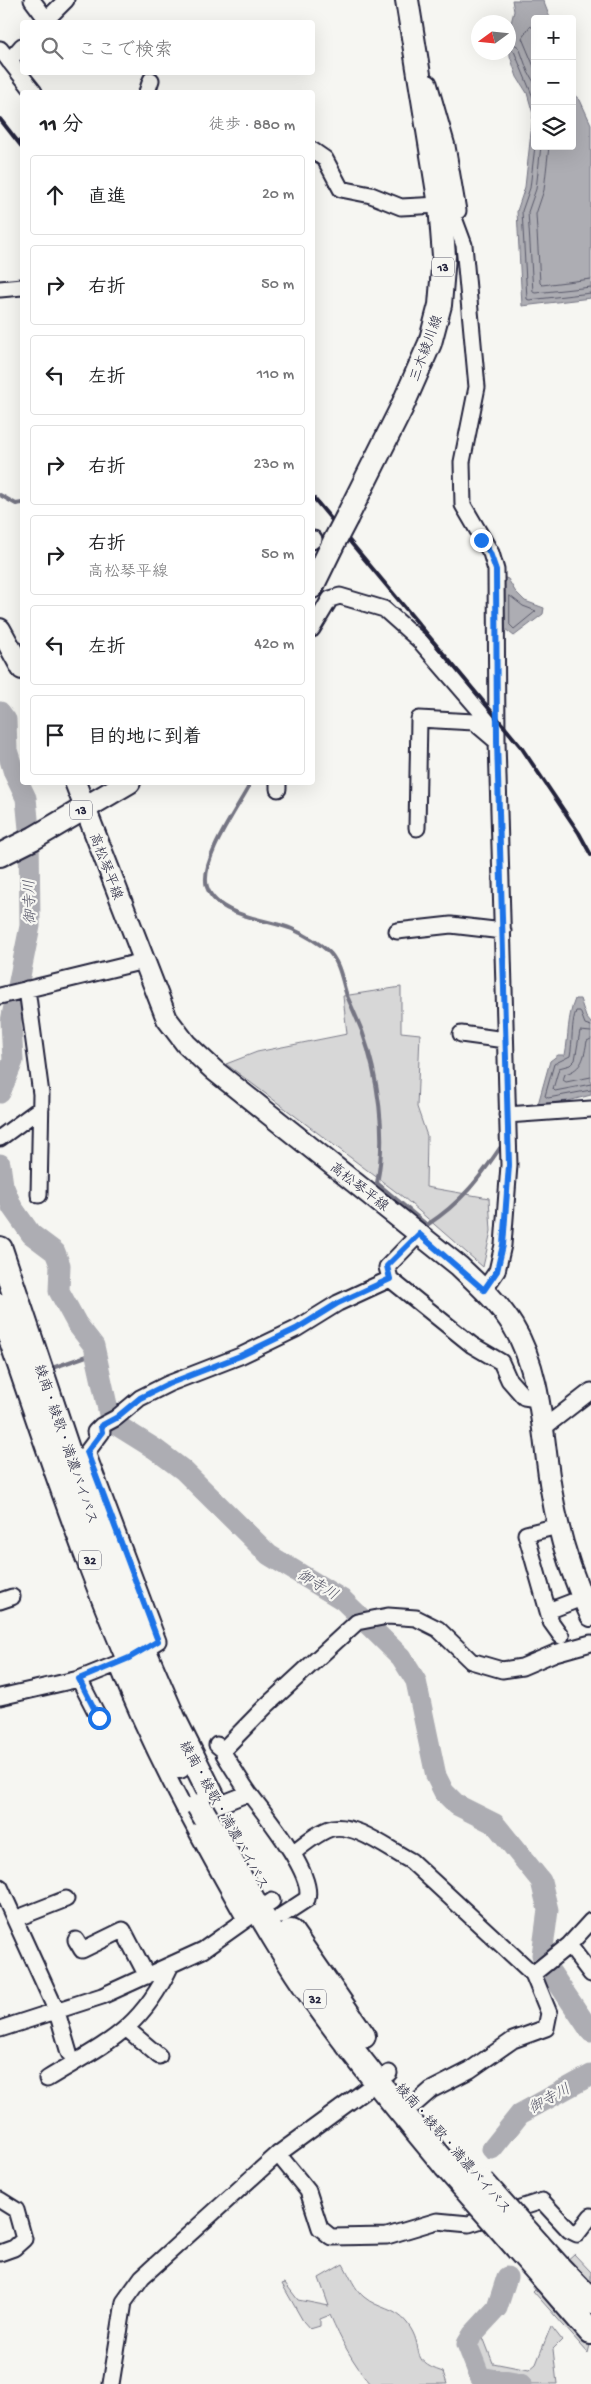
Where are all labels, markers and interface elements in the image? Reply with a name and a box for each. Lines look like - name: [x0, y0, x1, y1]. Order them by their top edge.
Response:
- north arrow: [471, 15, 516, 60]
- map controls: [531, 15, 576, 150]
- button: +: [531, 15, 576, 60]
- search box: [20, 20, 315, 75]
- icon: search: [38, 34, 66, 62]
- text: ここで検索: [78, 40, 173, 63]
- button: −: [531, 60, 576, 105]
- button: layers: [531, 105, 576, 150]
- text: 11 分: [40, 114, 83, 139]
- text: 徒歩 · 880 m: [209, 117, 295, 136]
- icon: ahead: [41, 181, 69, 209]
- text: 20 m: [262, 186, 294, 205]
- text: 直進: [88, 187, 126, 210]
- road number: 13: [432, 258, 454, 276]
- icon: right: [41, 271, 69, 299]
- text: 50 m: [261, 276, 294, 295]
- text: 右折: [88, 277, 126, 300]
- street label: 三木綾川線: [407, 313, 447, 385]
- icon: left: [41, 361, 69, 389]
- text: 110 m: [257, 366, 294, 385]
- text: 左折: [88, 367, 126, 390]
- icon: right: [41, 451, 69, 479]
- text: 230 m: [254, 456, 294, 475]
- text: 右折: [88, 457, 126, 480]
- route end: [470, 529, 493, 552]
- text: 右折: [88, 534, 126, 557]
- icon: right: [41, 541, 69, 569]
- text: 50 m: [261, 546, 294, 565]
- text: 高松琴平線: [88, 564, 168, 583]
- icon: left: [41, 631, 69, 659]
- text: 420 m: [254, 636, 294, 655]
- text: 左折: [88, 637, 126, 660]
- icon: arrive: [41, 721, 69, 749]
- text: 目的地に到着: [88, 727, 202, 750]
- road number: 13: [70, 800, 92, 820]
- street label: 高松琴平線: [84, 831, 125, 903]
- water label: 御寺川: [21, 879, 40, 925]
- street label: 高松琴平線: [326, 1160, 391, 1216]
- street label: 綾南・綾歌・満濃バイパス: [29, 1363, 100, 1527]
- road number: 32: [79, 1550, 101, 1570]
- water label: 御寺川: [293, 1566, 341, 1605]
- route start: [88, 1707, 111, 1730]
- street label: 綾南・綾歌・満濃バイパス: [175, 1739, 271, 1894]
- road number: 32: [304, 1990, 326, 2008]
- water label: 御寺川: [525, 2080, 574, 2119]
- street label: 綾南・綾歌・満濃バイパス: [391, 2081, 514, 2219]

